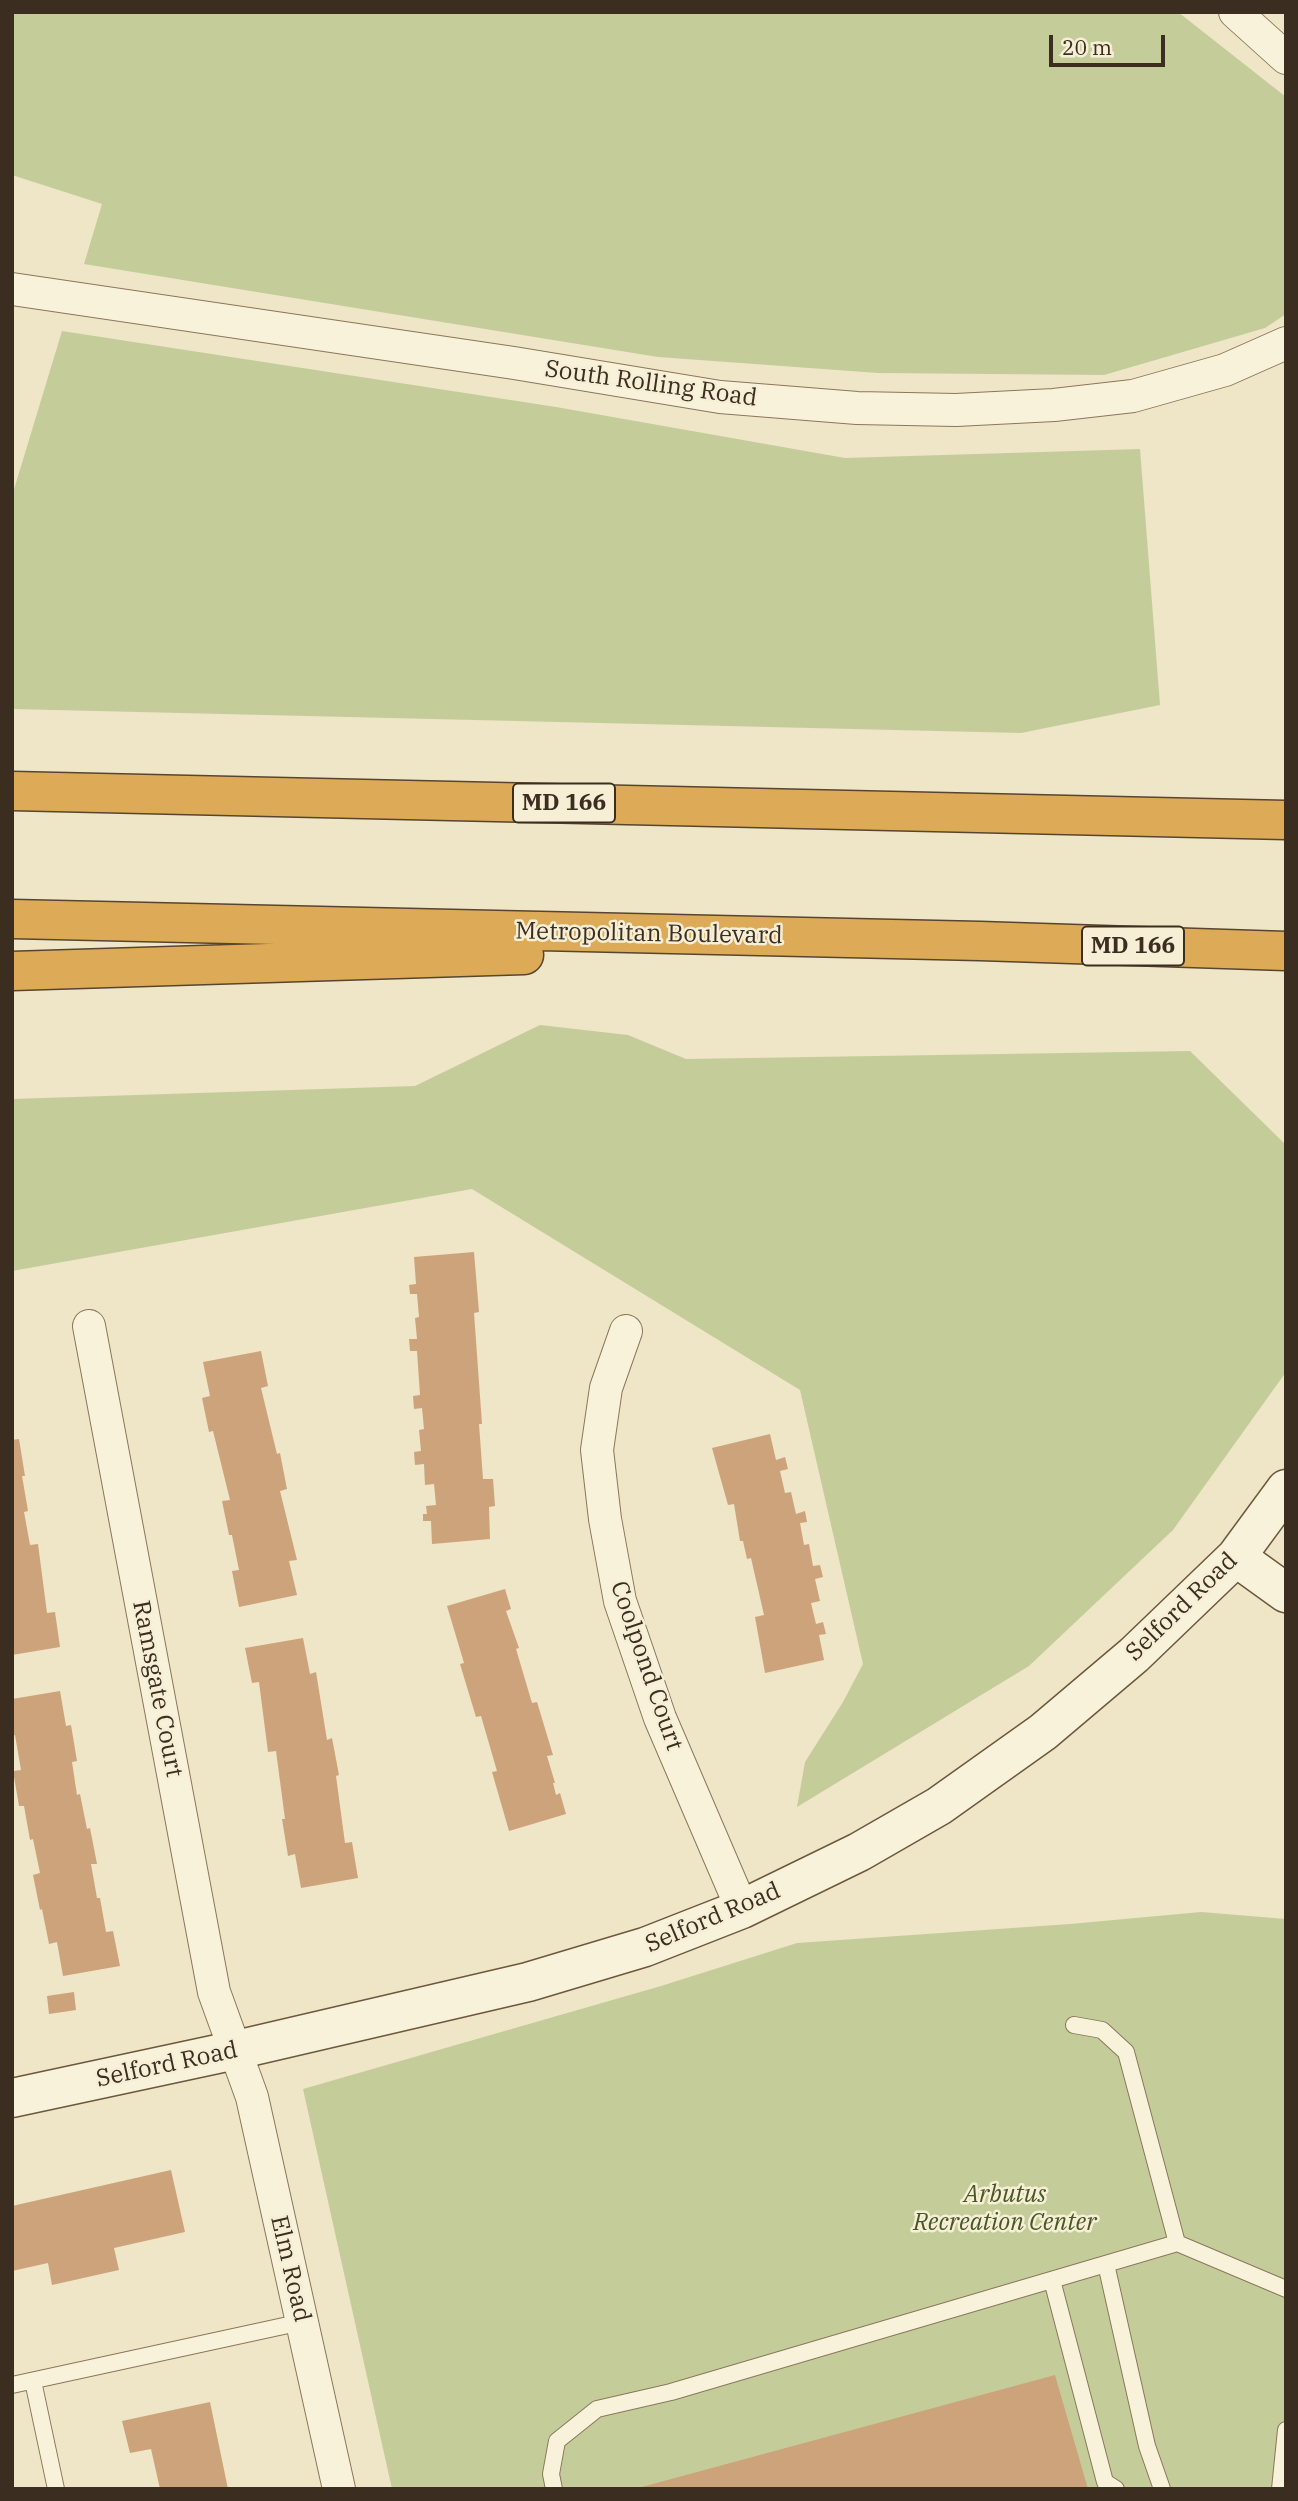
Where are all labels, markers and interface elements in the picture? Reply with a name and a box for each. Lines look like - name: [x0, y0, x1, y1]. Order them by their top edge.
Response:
- scale bar: [1053, 21, 1168, 65]
- text: 20 m: [1062, 33, 1112, 61]
- street label: South Rolling Road: [543, 355, 759, 413]
- road number: MD 166: [513, 783, 615, 822]
- street label: Metropolitan Boulevard: [515, 917, 783, 951]
- road number: MD 166: [1082, 926, 1184, 965]
- street label: Selford Road: [1120, 1547, 1244, 1667]
- street label: Coolpond Court: [604, 1578, 688, 1754]
- street label: Ramsgate Court: [126, 1598, 188, 1780]
- street label: Selford Road: [641, 1877, 785, 1959]
- street label: Selford Road: [94, 2036, 240, 2094]
- park label: Arbutus Recreation Center: [913, 2181, 1097, 2237]
- street label: Elm Road: [264, 2213, 316, 2325]

